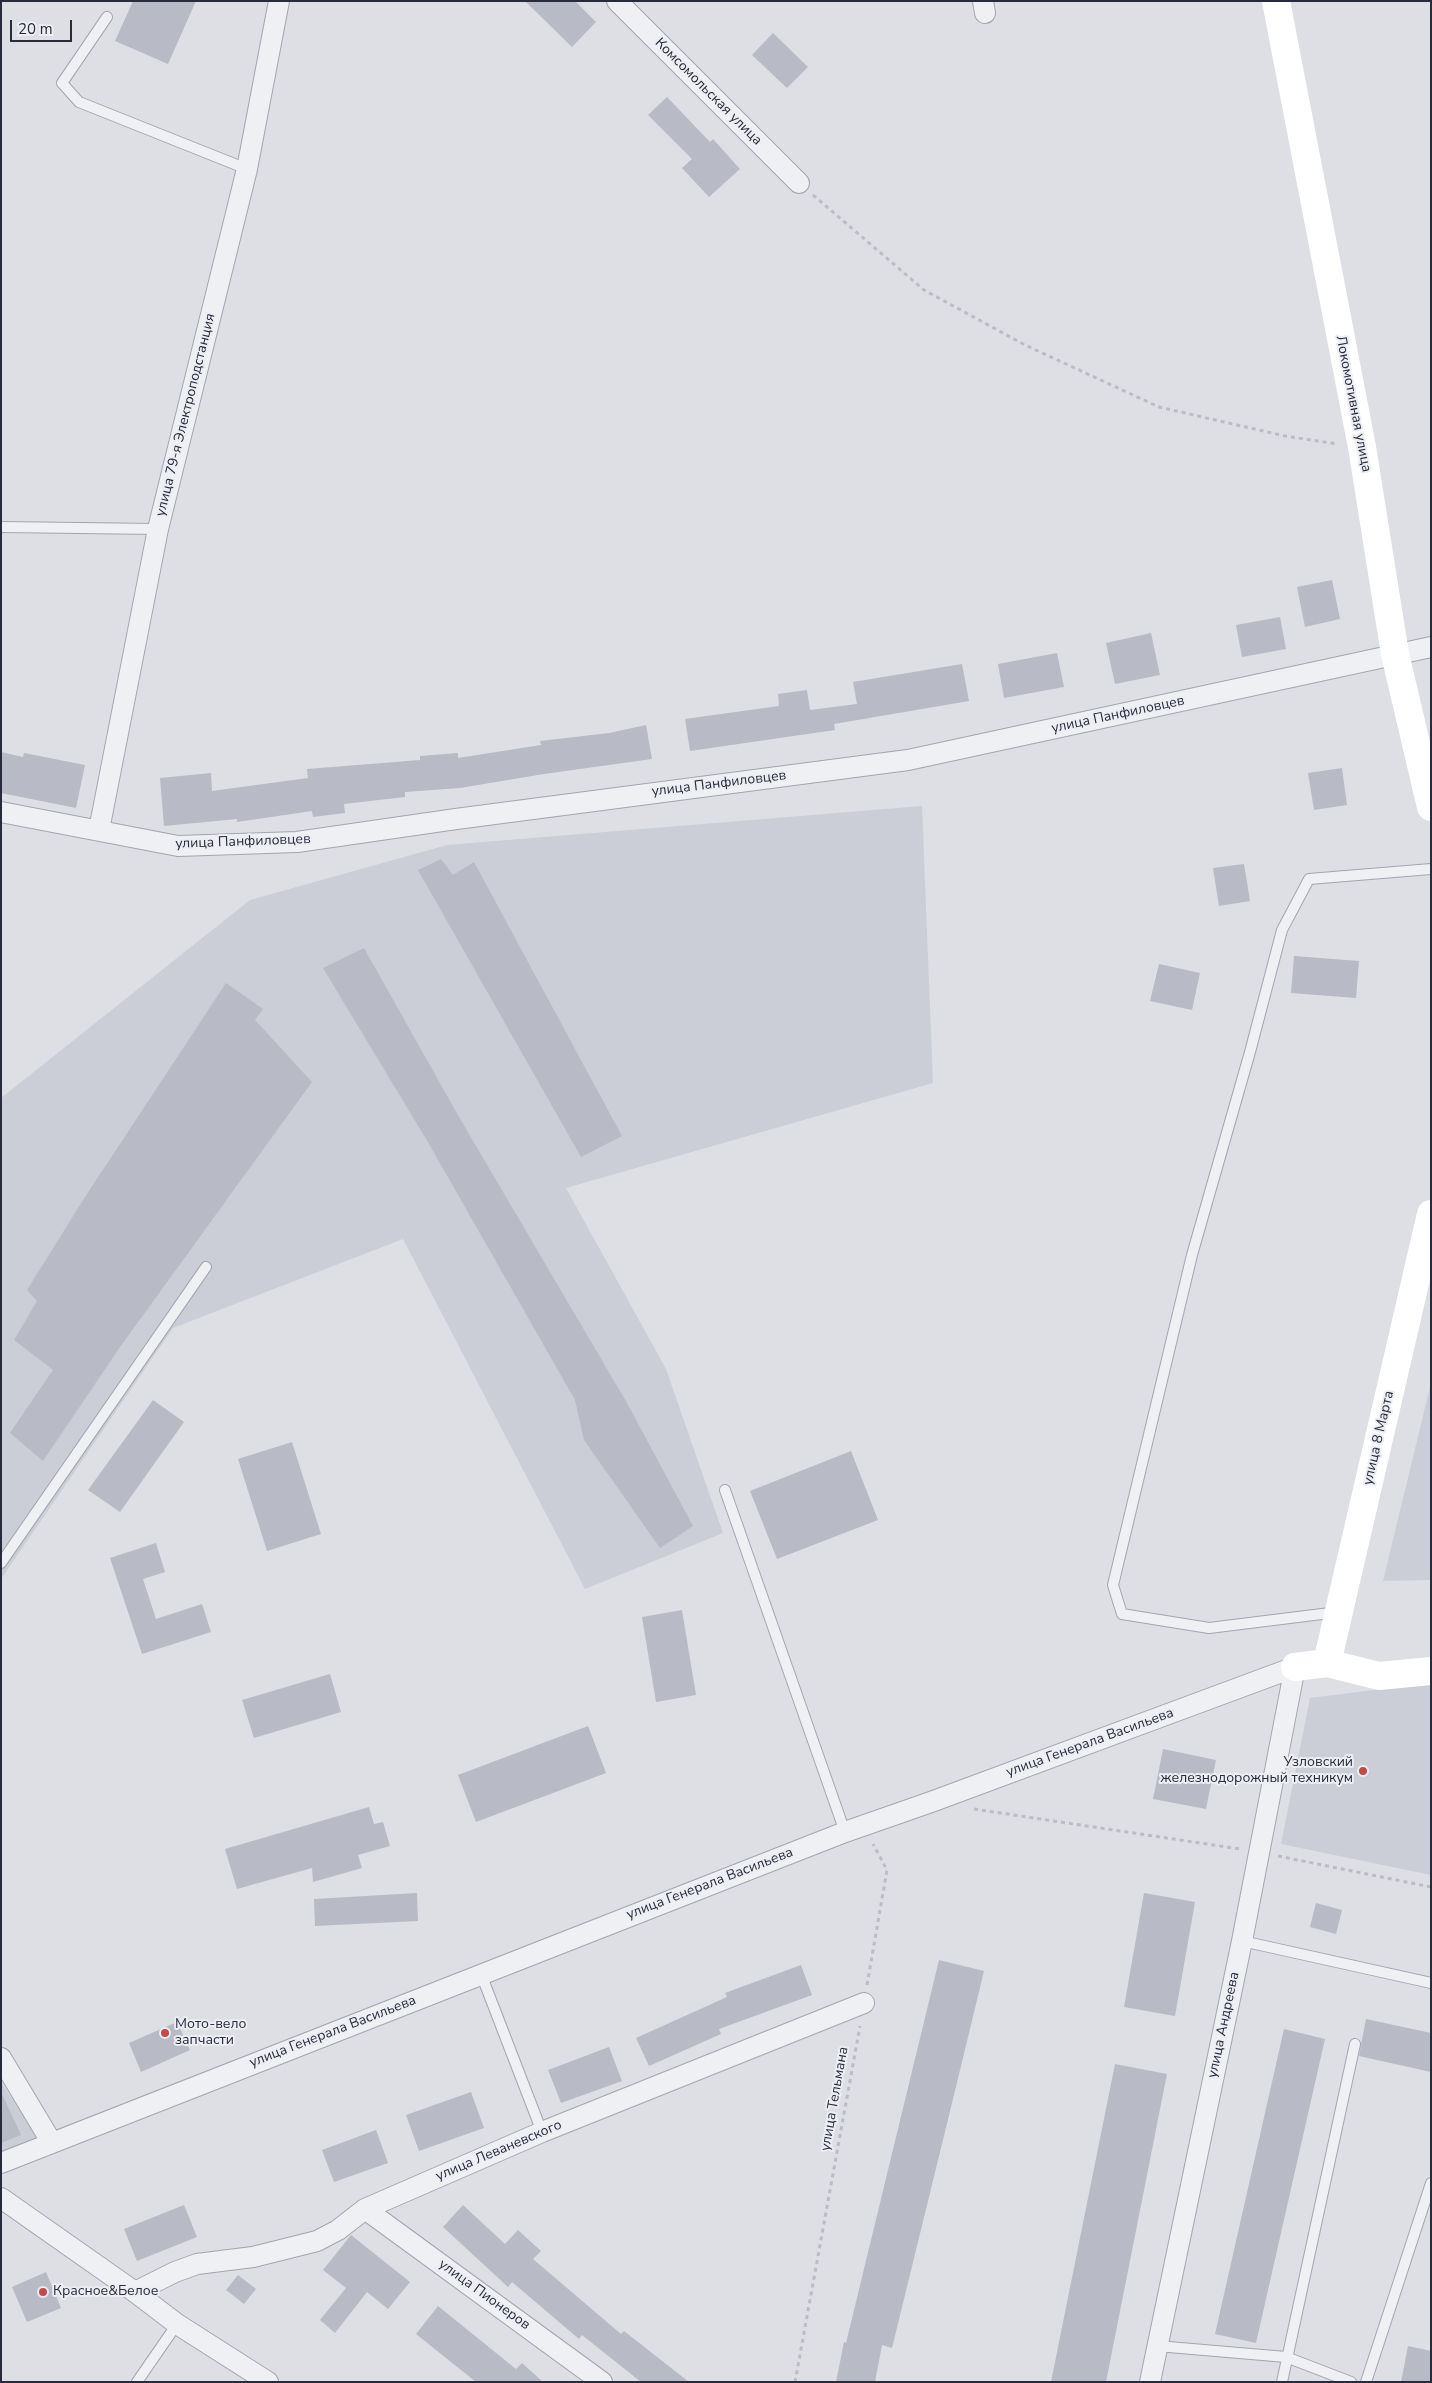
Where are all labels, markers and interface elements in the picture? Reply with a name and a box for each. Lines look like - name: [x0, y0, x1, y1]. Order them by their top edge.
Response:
- scale bar: [12, 10, 75, 42]
- text: 20 m: [18, 19, 53, 39]
- street label: Комсомольская улица: [651, 35, 765, 149]
- street label: улица 79-я Электроподстанция: [153, 312, 219, 518]
- street label: Локомотивная улица: [1332, 334, 1374, 474]
- street label: улица Панфиловцев: [1050, 693, 1186, 737]
- street label: улица Панфиловцев: [651, 767, 787, 801]
- street label: улица Панфиловцев: [175, 831, 311, 853]
- street label: улица 8 Марта: [1360, 1389, 1398, 1487]
- street label: улица Генерала Васильева: [1004, 1705, 1176, 1781]
- place label: Узловский железнодорожный техникум: [1161, 1755, 1353, 1788]
- marker: Узловский железнодорожный техникум: [1357, 1765, 1369, 1777]
- street label: улица Генерала Васильева: [624, 1844, 796, 1924]
- street label: улица Андреева: [1205, 1970, 1243, 2080]
- street label: улица Генерала Васильева: [247, 1992, 419, 2072]
- place label: Мото-вело запчасти: [175, 2017, 246, 2050]
- marker: Мото-вело запчасти: [159, 2027, 171, 2039]
- street label: улица Тельмана: [818, 2046, 852, 2152]
- street label: улица Леваневского: [433, 2117, 565, 2185]
- street label: улица Пионеров: [435, 2256, 533, 2334]
- place label: Красное&Белое: [53, 2284, 158, 2300]
- marker: Красное&Белое: [37, 2286, 49, 2298]

